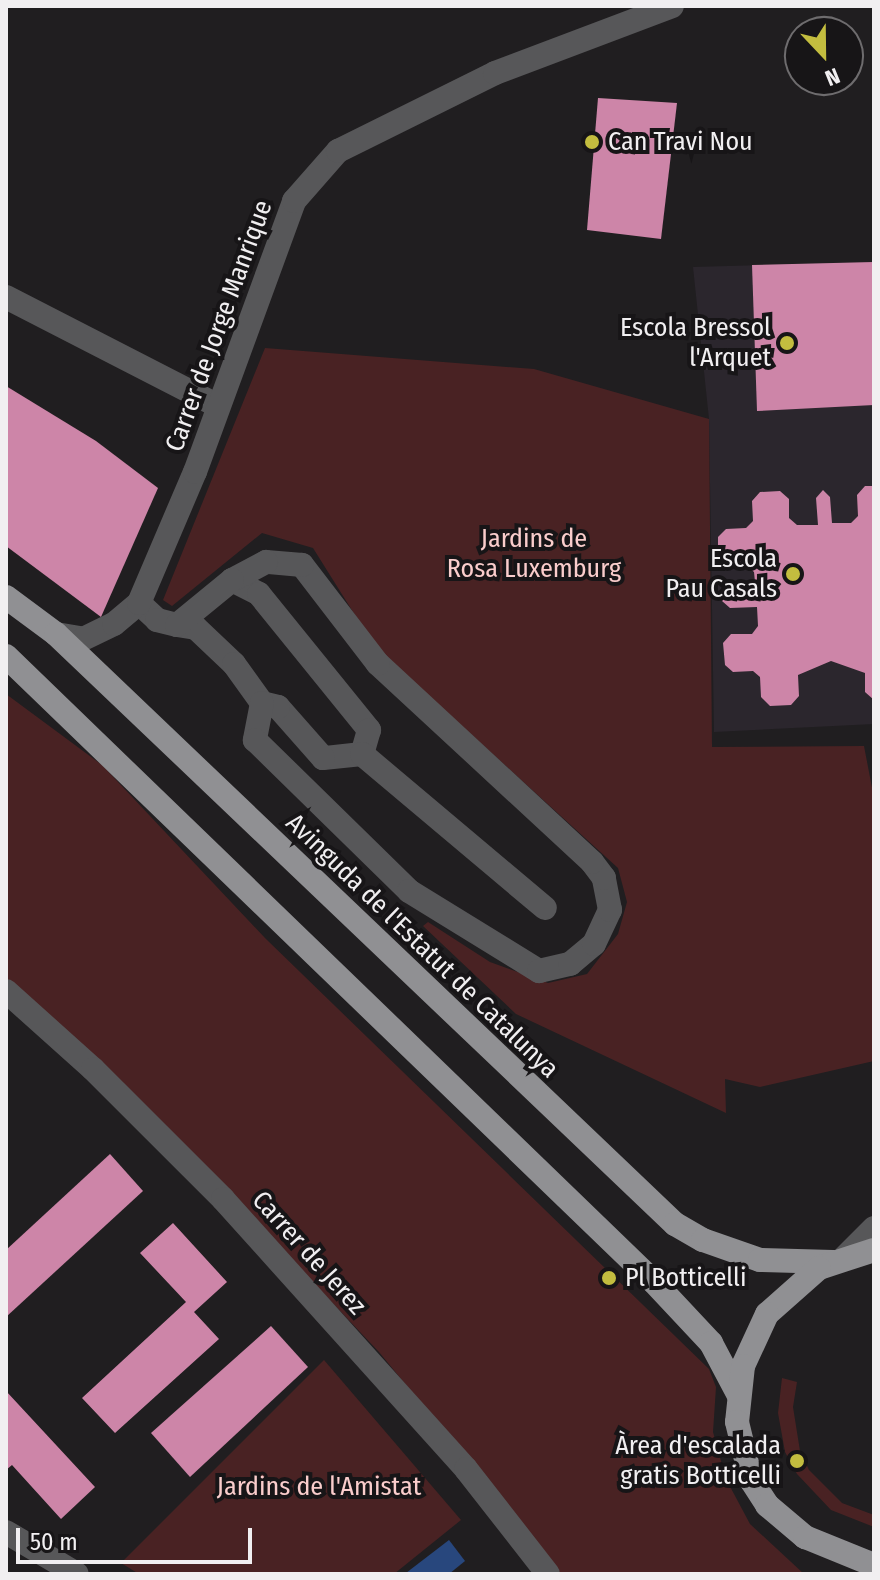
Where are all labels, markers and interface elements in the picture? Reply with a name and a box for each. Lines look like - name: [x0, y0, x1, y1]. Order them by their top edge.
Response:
- north arrow: [784, 16, 864, 96]
- text: N: [821, 62, 844, 92]
- place label: Can Travi Nou: [608, 126, 753, 158]
- marker: Can Travi Nou: [583, 133, 601, 151]
- street label: Carrer de Jorge Manrique: [159, 196, 279, 456]
- place label: Escola Bressol l'Arquet: [620, 312, 771, 374]
- marker: Escola Bressol l'Arquet: [778, 334, 796, 352]
- park label: Jardins de Rosa Luxemburg: [447, 523, 621, 584]
- place label: Escola Pau Casals: [665, 543, 777, 604]
- marker: Escola Pau Casals: [784, 565, 802, 583]
- street label: Avinguda de l'Estatut de Catalunya: [279, 807, 565, 1085]
- street label: Carrer de Jerez: [245, 1185, 373, 1321]
- place label: Pl Botticelli: [625, 1262, 747, 1294]
- marker: Pl Botticelli: [600, 1269, 618, 1287]
- place label: Àrea d'escalada gratis Botticelli: [615, 1430, 781, 1492]
- marker: Àrea d'escalada gratis Botticelli: [788, 1452, 806, 1470]
- park label: Jardins de l'Amistat: [217, 1471, 421, 1503]
- scale bar: [20, 1512, 256, 1562]
- text: 50 m: [30, 1528, 78, 1556]

